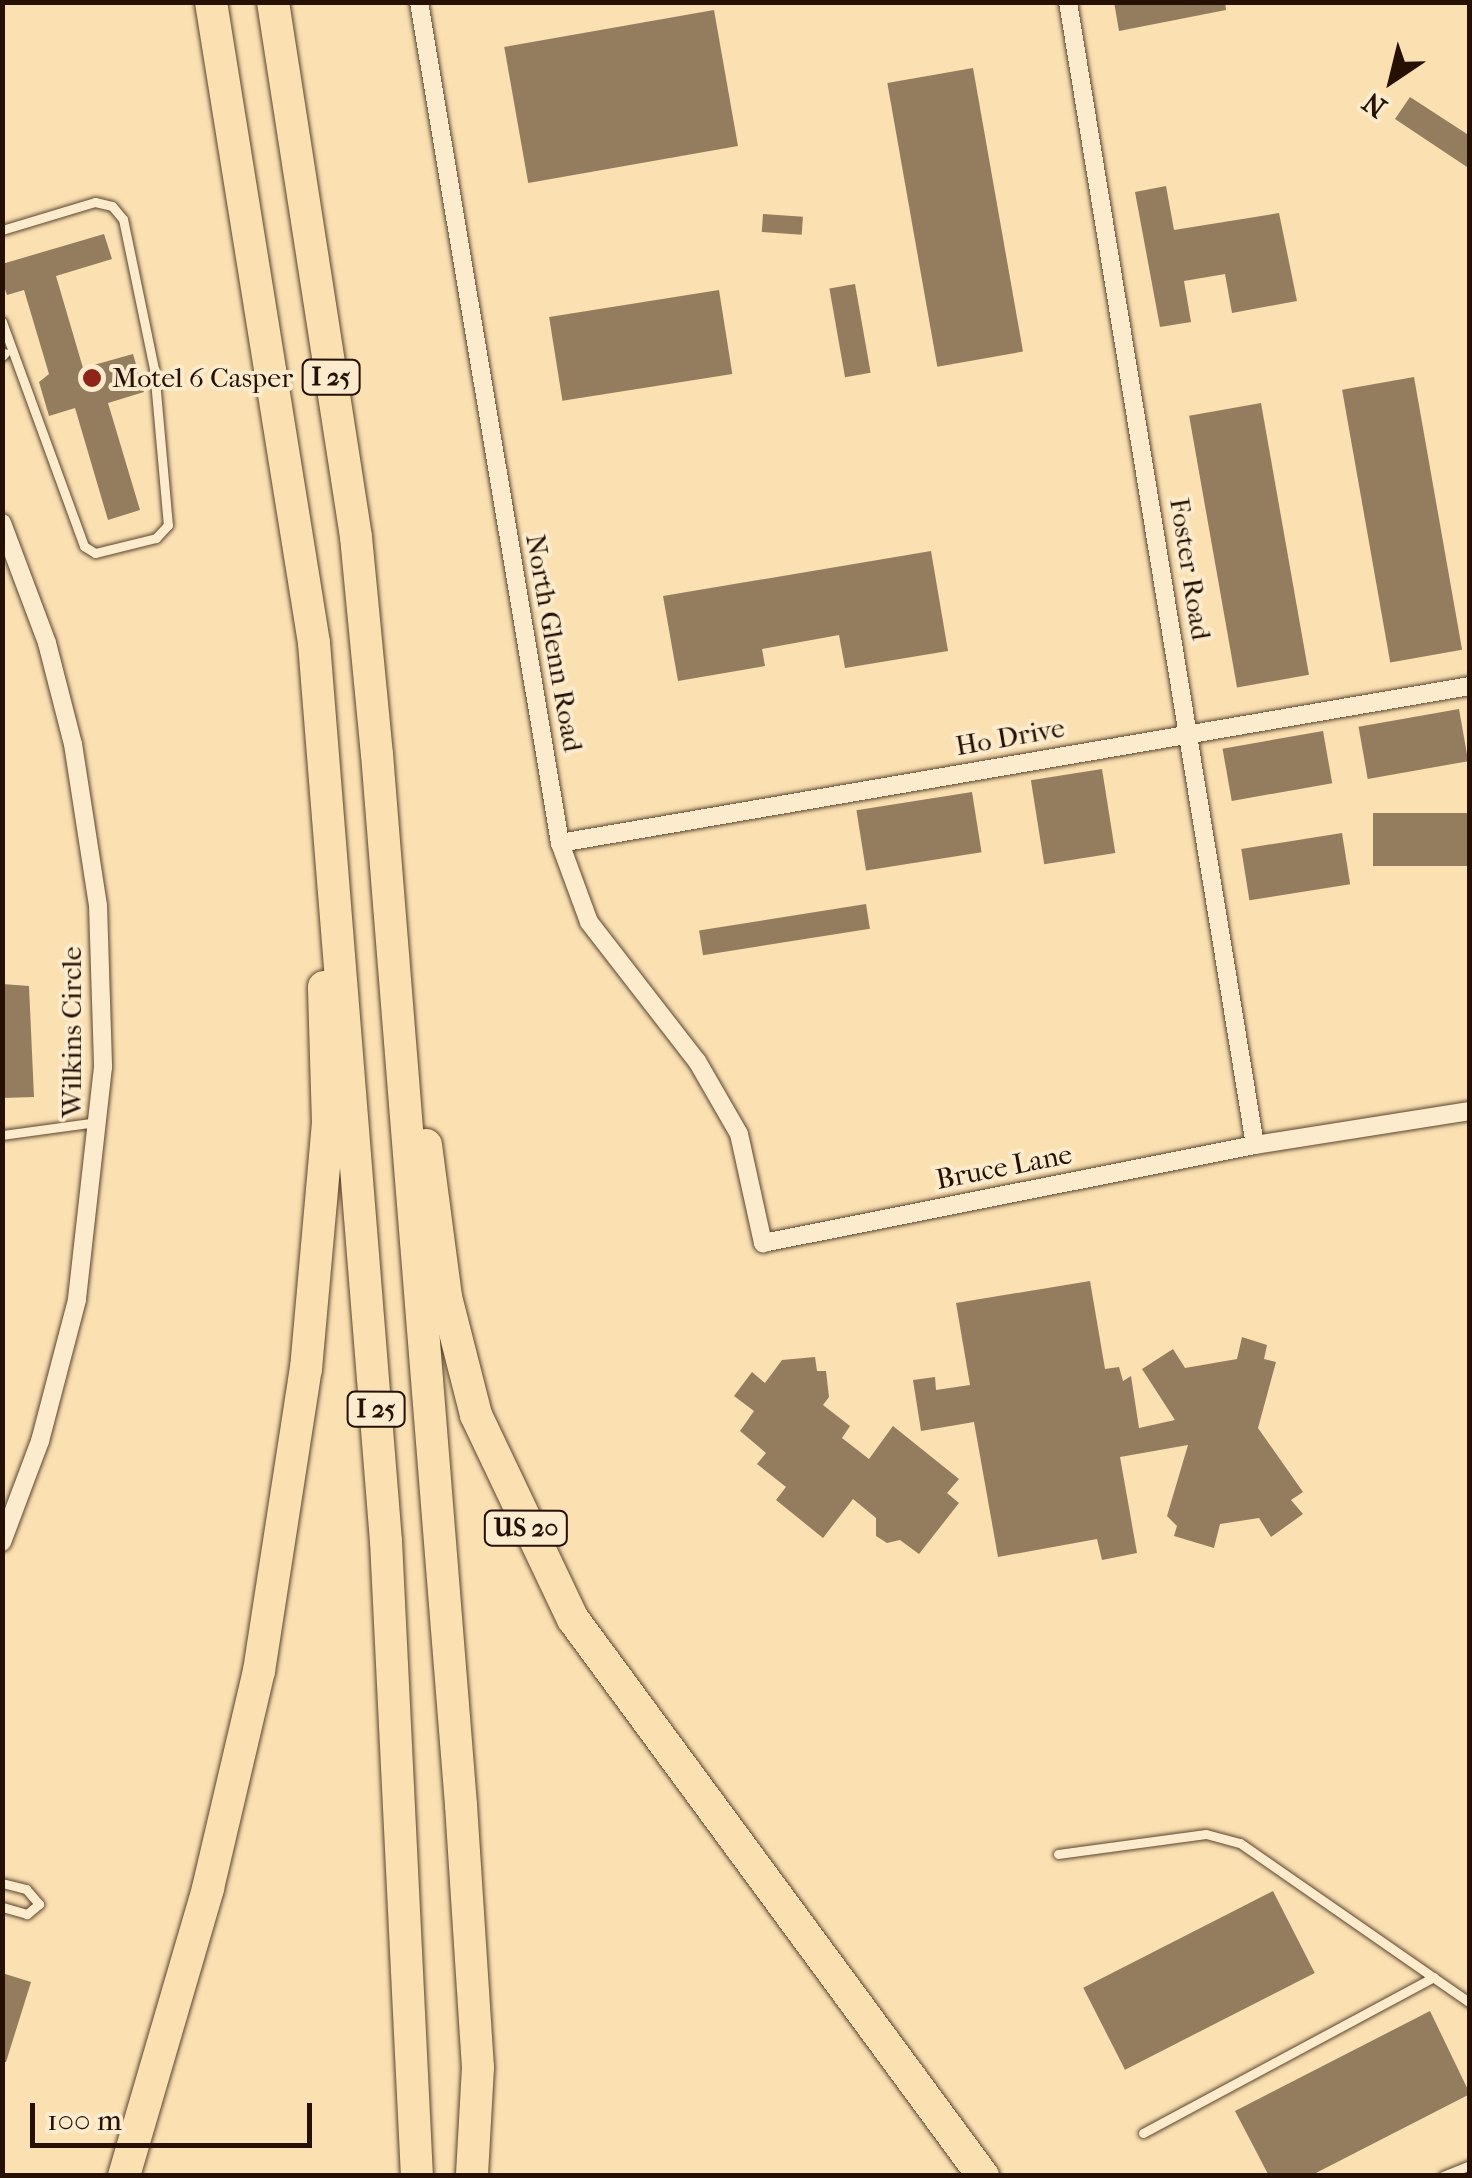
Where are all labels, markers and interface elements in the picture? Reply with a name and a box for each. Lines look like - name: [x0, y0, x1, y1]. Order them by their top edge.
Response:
- north arrow: [1342, 30, 1442, 130]
- text: N: [1356, 85, 1393, 125]
- road number: I 25: [301, 357, 361, 397]
- place label: Motel 6 Casper: [112, 361, 293, 395]
- marker: Motel 6 Casper: [81, 367, 103, 389]
- street label: Foster Road: [1162, 495, 1218, 643]
- street label: North Glenn Road: [518, 531, 590, 755]
- street label: Ho Drive: [953, 711, 1067, 763]
- street label: Wilkins Circle: [55, 947, 89, 1117]
- street label: Bruce Lane: [933, 1137, 1075, 1197]
- road number: I 25: [346, 1389, 406, 1429]
- road number: US 20: [484, 1508, 568, 1548]
- scale bar: [35, 2083, 318, 2145]
- text: 100 m: [47, 2103, 122, 2138]

